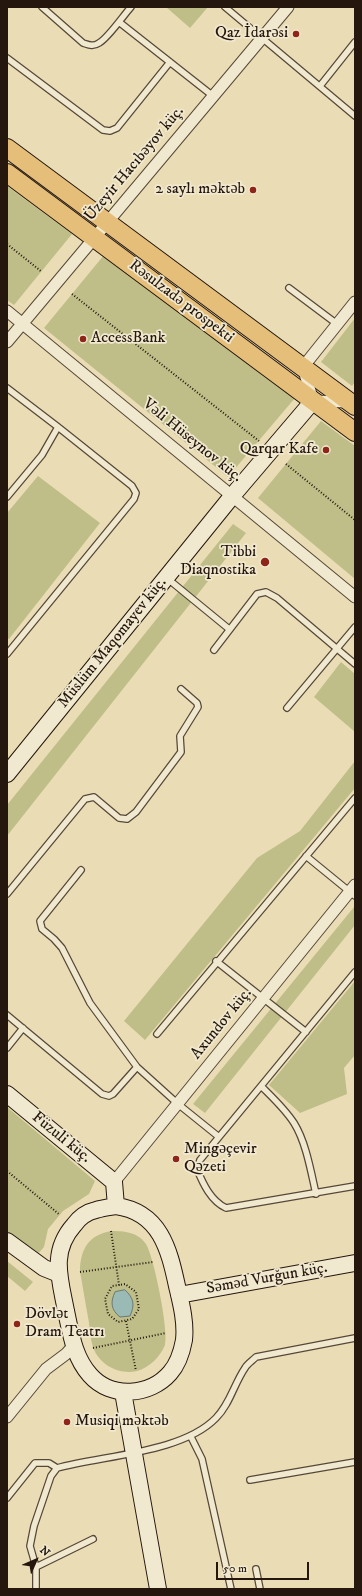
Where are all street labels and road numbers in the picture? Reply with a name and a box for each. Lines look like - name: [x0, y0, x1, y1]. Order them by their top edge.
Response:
- street label: Üzeyir Hacıbəyov küç.: [81, 102, 189, 226]
- street label: Rəsulzadə prospekti: [125, 256, 237, 348]
- street label: Vəli Hüseynov küç.: [138, 395, 246, 487]
- street label: Müslüm Maqomayev küç.: [54, 574, 172, 712]
- street label: Axundov küç.: [187, 984, 257, 1064]
- street label: Füzuli küç.: [28, 1108, 94, 1168]
- street label: Səməd Vurğun küç.: [205, 1259, 329, 1299]

